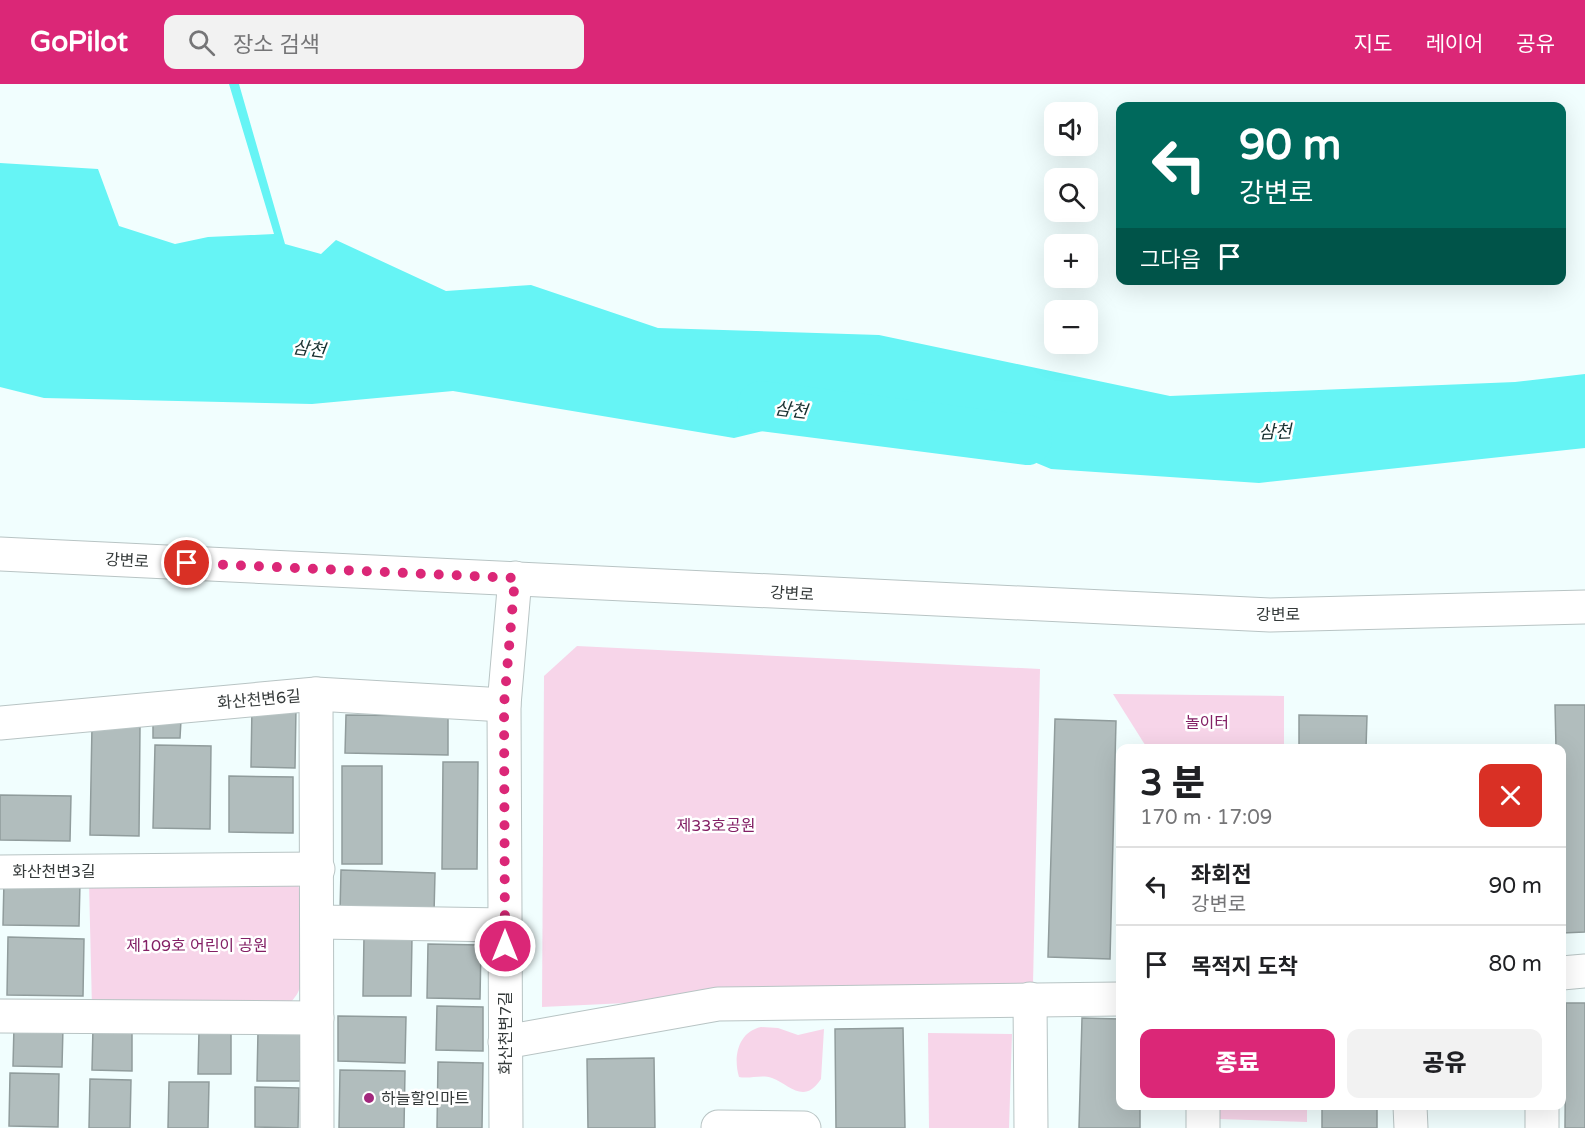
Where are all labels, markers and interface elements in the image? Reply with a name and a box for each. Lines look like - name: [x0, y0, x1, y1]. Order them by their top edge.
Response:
- search box: [164, 15, 584, 69]
- text: GoPilot: [30, 25, 128, 59]
- icon: search: [185, 26, 218, 59]
- text: 장소 검색: [233, 32, 320, 58]
- text: 지도: [1354, 32, 1392, 57]
- text: 레이어: [1425, 32, 1483, 57]
- text: 공유: [1516, 32, 1555, 57]
- map controls: [1044, 102, 1098, 354]
- button: sound: [1044, 102, 1098, 156]
- text: 90 m: [1239, 120, 1341, 171]
- icon: left: [1140, 126, 1218, 204]
- button: search: [1044, 168, 1098, 222]
- text: 강변로: [1239, 177, 1314, 210]
- button: +: [1044, 234, 1098, 288]
- icon: arrive: [1213, 240, 1246, 273]
- text: 그다음: [1140, 247, 1201, 273]
- button: −: [1044, 300, 1098, 354]
- water label: 삼천: [291, 336, 329, 362]
- water label: 삼천: [773, 397, 811, 423]
- water label: 삼천: [1258, 420, 1294, 444]
- pin: [161, 537, 212, 588]
- icon: arrive: [170, 546, 203, 579]
- street label: 강변로: [104, 550, 150, 572]
- street label: 강변로: [769, 583, 815, 605]
- street label: 강변로: [1256, 605, 1300, 625]
- street label: 화산천변6길: [217, 686, 302, 714]
- park label: 놀이터: [1185, 713, 1229, 733]
- text: 3 분: [1140, 762, 1205, 805]
- button: close: [1479, 764, 1542, 827]
- text: 170 m · 17:09: [1140, 806, 1272, 830]
- park label: 제33호공원: [677, 816, 755, 836]
- street label: 화산천변3길: [12, 862, 96, 882]
- text: 좌회전: [1191, 862, 1252, 888]
- icon: left: [1140, 870, 1173, 903]
- text: 90 m: [1488, 873, 1542, 899]
- text: 강변로: [1191, 893, 1246, 917]
- position arrow: [473, 914, 537, 978]
- park label: 제109호 어린이 공원: [126, 936, 268, 956]
- icon: arrive: [1140, 948, 1173, 981]
- text: 80 m: [1488, 951, 1542, 977]
- text: 목적지 도착: [1191, 954, 1298, 980]
- street label: 화산천변7길: [496, 991, 516, 1075]
- button: 종료: [1140, 1029, 1335, 1098]
- button: 공유: [1347, 1029, 1542, 1098]
- place label: 하늘할인마트: [381, 1089, 469, 1109]
- marker: 하늘할인마트: [362, 1091, 376, 1105]

